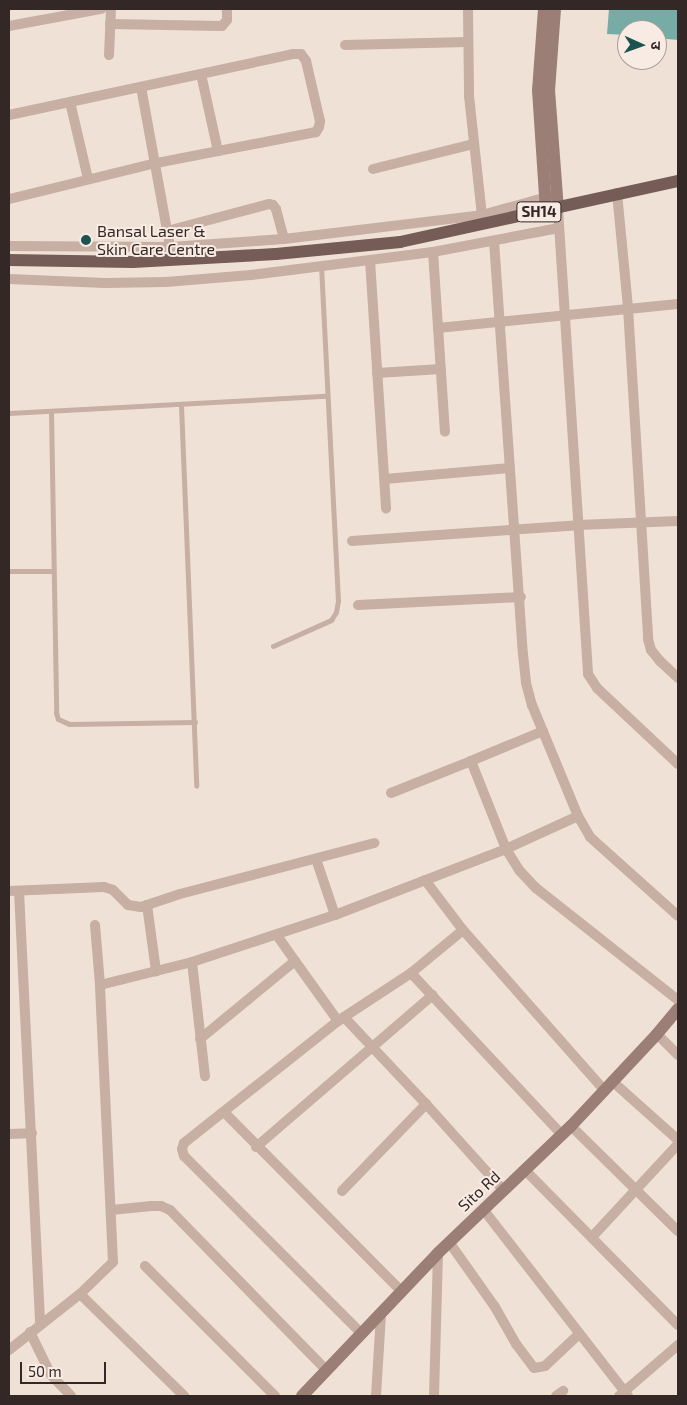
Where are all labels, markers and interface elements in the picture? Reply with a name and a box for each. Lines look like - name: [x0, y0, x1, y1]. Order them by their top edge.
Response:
- north arrow: [617, 20, 667, 70]
- text: उ: [648, 41, 665, 50]
- road number: SH14: [515, 200, 563, 224]
- place label: Bansal Laser & Skin Care Centre: [97, 221, 215, 259]
- marker: Bansal Laser & Skin Care Centre: [79, 233, 93, 247]
- street label: Sito Rd: [454, 1167, 504, 1215]
- scale bar: [22, 1352, 109, 1384]
- text: 50 m: [28, 1362, 62, 1380]

